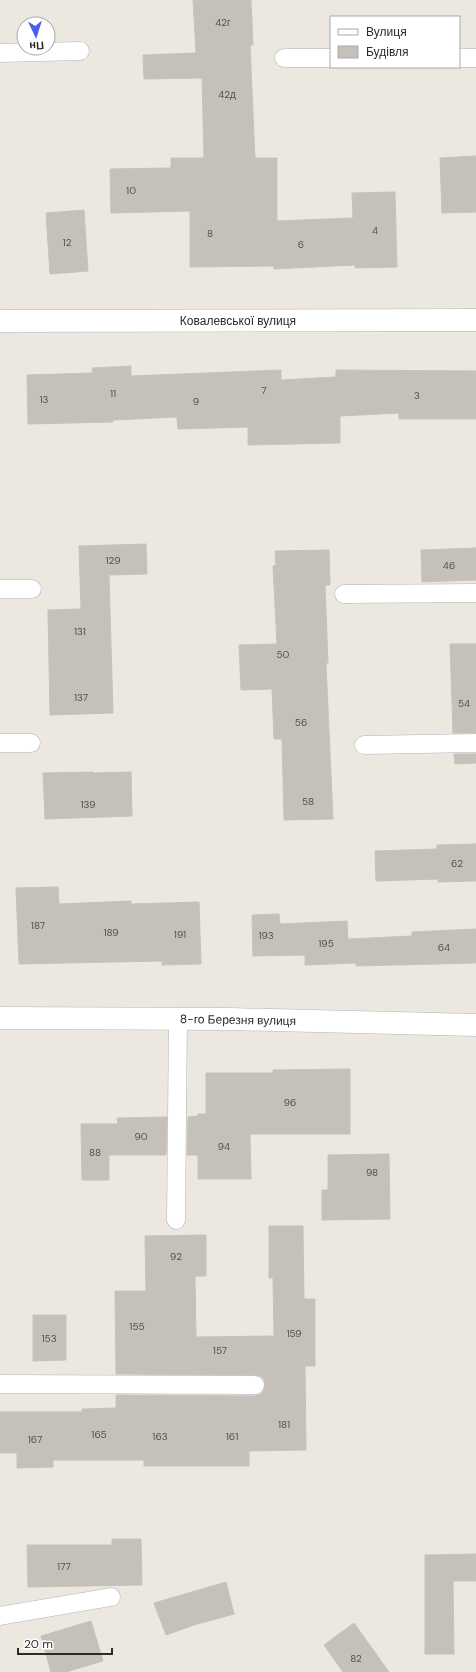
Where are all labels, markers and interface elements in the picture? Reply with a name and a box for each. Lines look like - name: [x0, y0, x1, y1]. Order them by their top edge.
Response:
- north arrow: [16, 16, 56, 56]
- house number: 42г: [215, 16, 231, 29]
- legend: [330, 16, 460, 68]
- text: Вулиця: [366, 24, 407, 40]
- text: Пн: [29, 38, 44, 53]
- text: Будівля: [366, 44, 408, 60]
- house number: 42д: [218, 88, 236, 101]
- house number: 10: [126, 184, 136, 197]
- house number: 4: [372, 224, 378, 237]
- house number: 8: [207, 227, 213, 240]
- house number: 12: [63, 236, 72, 249]
- house number: 6: [298, 238, 304, 251]
- street label: Ковалевської вулиця: [180, 313, 296, 329]
- house number: 7: [261, 384, 267, 397]
- house number: 11: [110, 387, 116, 400]
- house number: 3: [414, 389, 420, 402]
- house number: 13: [39, 393, 49, 406]
- house number: 9: [193, 395, 199, 408]
- house number: 129: [105, 554, 121, 567]
- house number: 46: [443, 559, 455, 572]
- house number: 131: [74, 625, 86, 638]
- house number: 50: [277, 648, 290, 661]
- house number: 137: [74, 691, 88, 704]
- house number: 54: [458, 697, 470, 710]
- house number: 56: [295, 716, 307, 729]
- house number: 58: [302, 795, 314, 808]
- house number: 139: [80, 798, 96, 811]
- house number: 62: [451, 857, 463, 870]
- house number: 187: [31, 919, 45, 932]
- house number: 189: [103, 926, 119, 939]
- house number: 191: [174, 928, 186, 941]
- house number: 193: [258, 929, 274, 942]
- house number: 195: [318, 937, 334, 950]
- house number: 64: [438, 941, 450, 954]
- street label: 8-го Березня вулиця: [180, 1011, 296, 1029]
- house number: 96: [284, 1096, 296, 1109]
- house number: 90: [134, 1130, 148, 1143]
- house number: 94: [218, 1140, 230, 1153]
- house number: 88: [89, 1146, 101, 1159]
- house number: 98: [366, 1166, 378, 1179]
- house number: 92: [170, 1250, 182, 1263]
- house number: 155: [129, 1320, 145, 1333]
- house number: 159: [286, 1327, 302, 1340]
- house number: 153: [41, 1332, 57, 1345]
- house number: 157: [213, 1344, 227, 1357]
- house number: 181: [278, 1418, 290, 1431]
- house number: 165: [91, 1428, 107, 1441]
- house number: 163: [152, 1430, 168, 1443]
- house number: 161: [226, 1430, 238, 1443]
- house number: 167: [28, 1433, 42, 1446]
- house number: 177: [57, 1560, 71, 1573]
- scale bar: [18, 1630, 112, 1656]
- text: 20 m: [24, 1636, 53, 1652]
- house number: 82: [350, 1652, 362, 1665]

